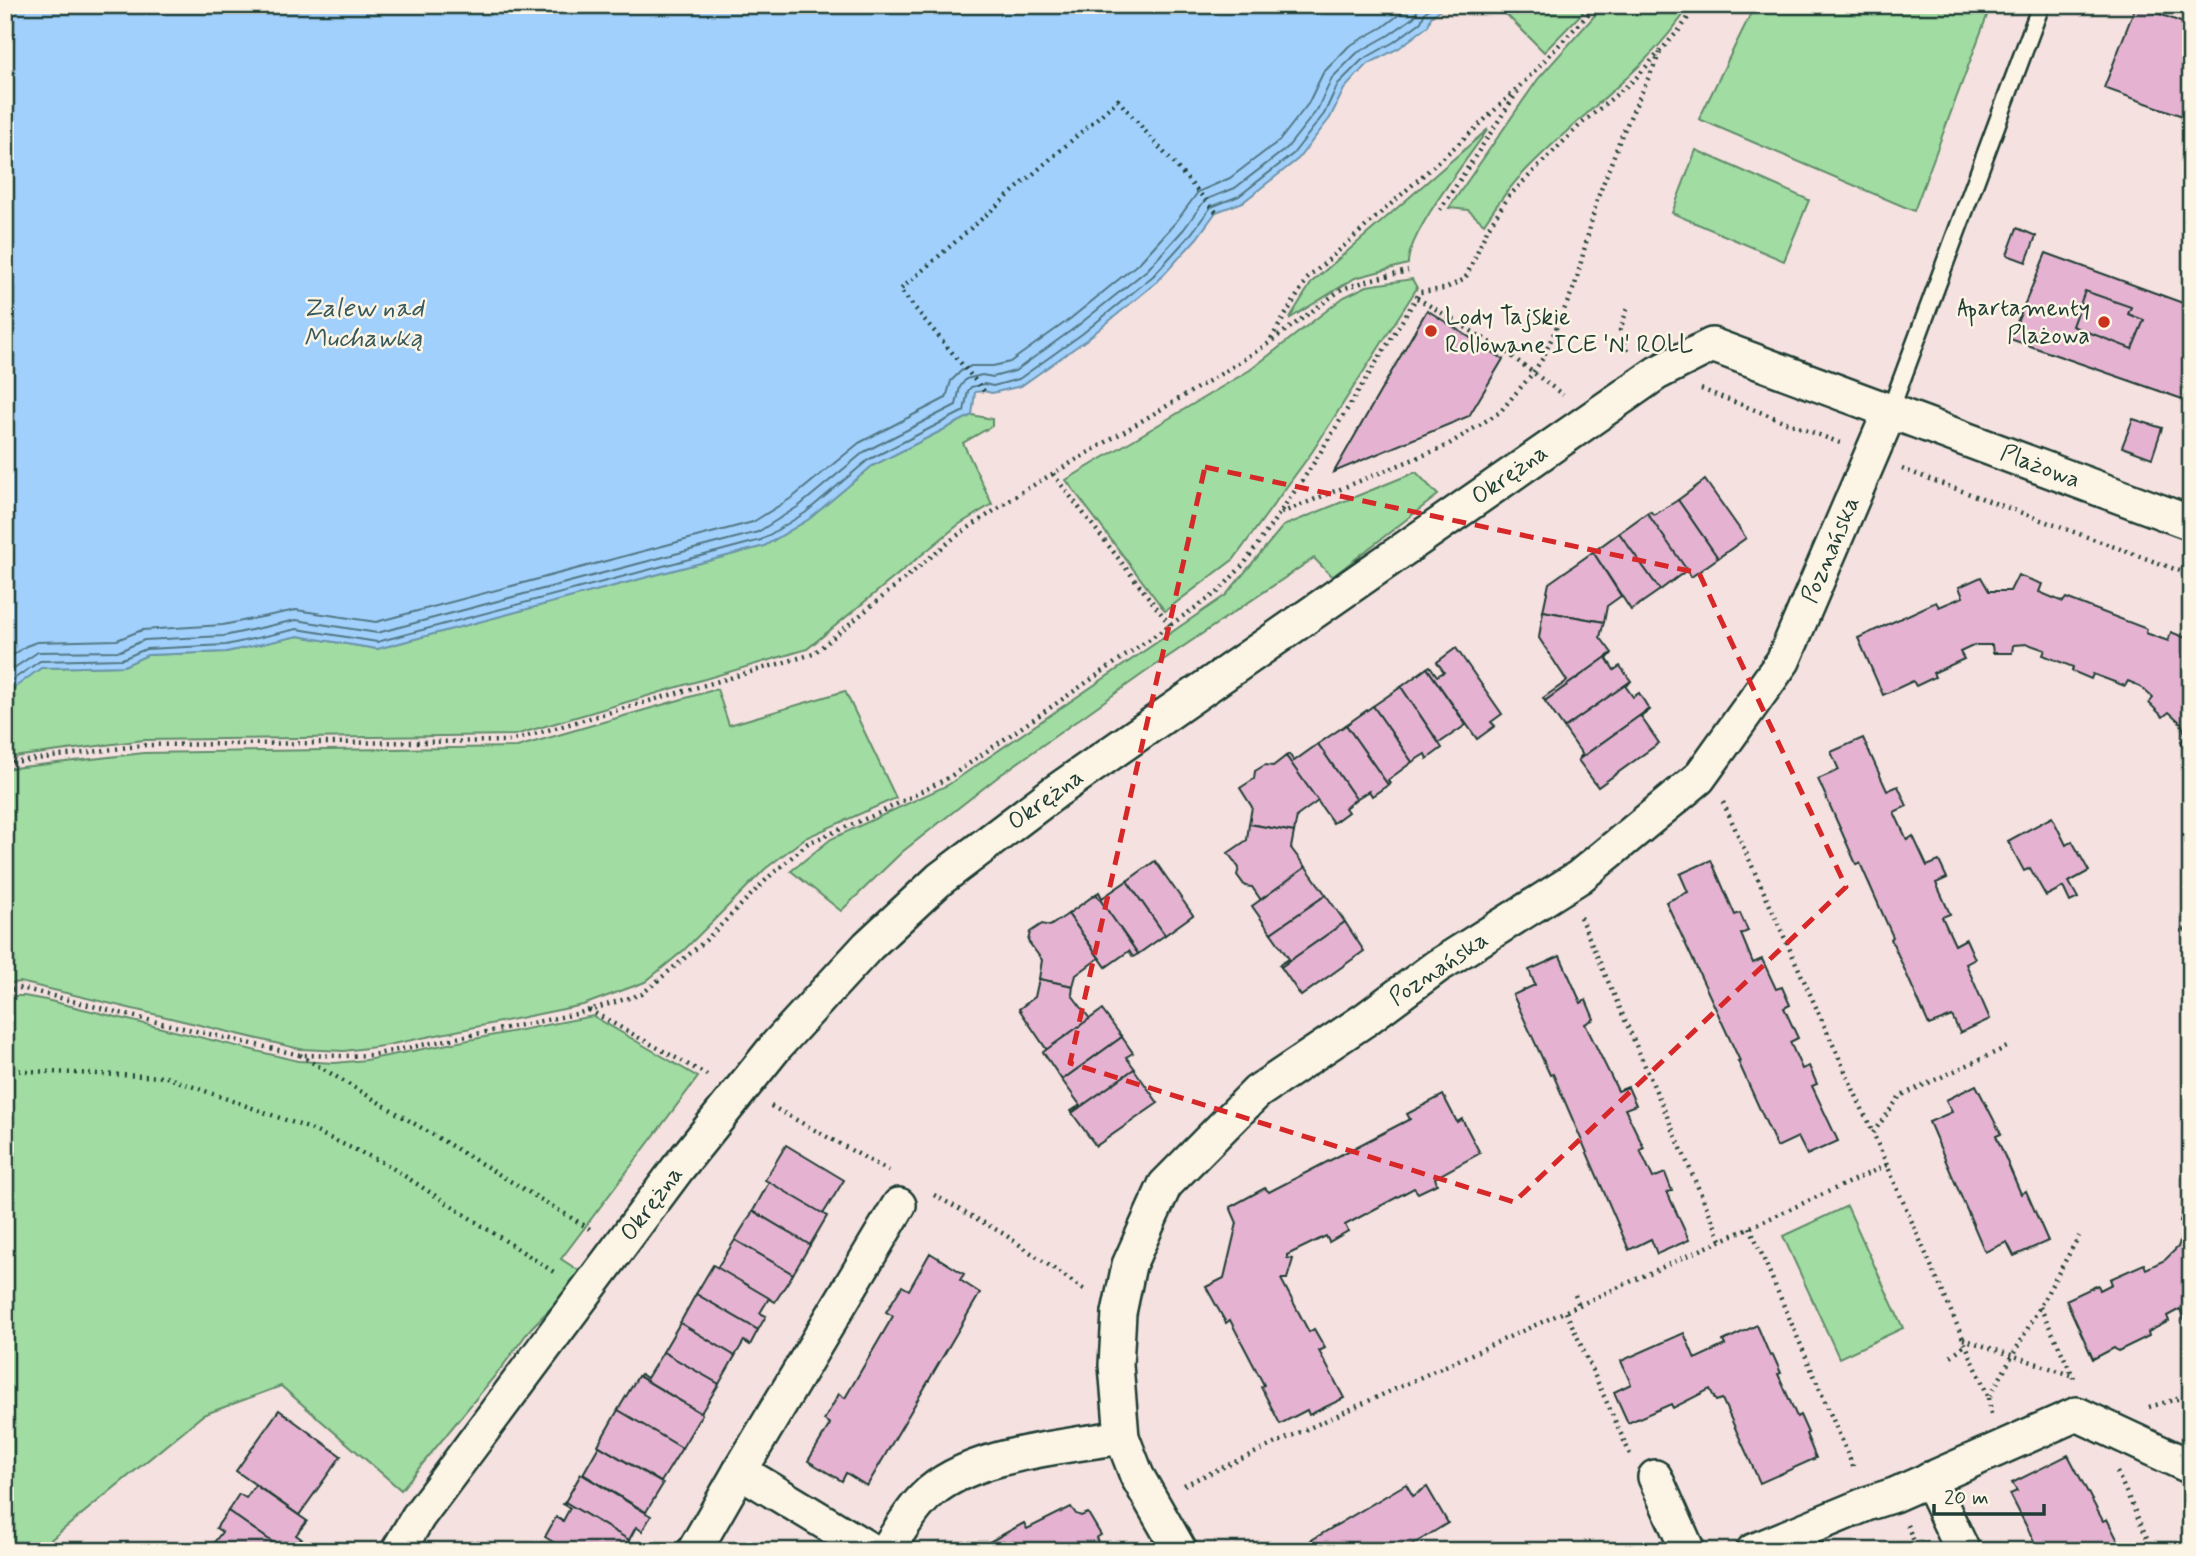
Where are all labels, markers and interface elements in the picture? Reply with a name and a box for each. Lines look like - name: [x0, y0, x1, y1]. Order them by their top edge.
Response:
- water label: Zalew nad Muchawką: [302, 292, 425, 356]
- place label: Apartamenty Plażowa: [1957, 293, 2090, 352]
- place label: Lody Tajskie Rollowane ICE 'N' ROLL: [1445, 302, 1694, 361]
- marker: Apartamenty Plażowa: [2096, 314, 2112, 330]
- marker: Lody Tajskie Rollowane ICE 'N' ROLL: [1423, 323, 1439, 339]
- street label: Okrężna: [1466, 437, 1554, 513]
- street label: Plażowa: [1996, 438, 2084, 496]
- street label: Poznańska: [1795, 492, 1867, 608]
- street label: Okrężna: [1002, 762, 1090, 838]
- street label: Poznańska: [1383, 925, 1495, 1013]
- street label: Okrężna: [614, 1160, 690, 1248]
- scale bar: [1934, 1472, 2044, 1516]
- text: 20 m: [1944, 1484, 1989, 1512]

